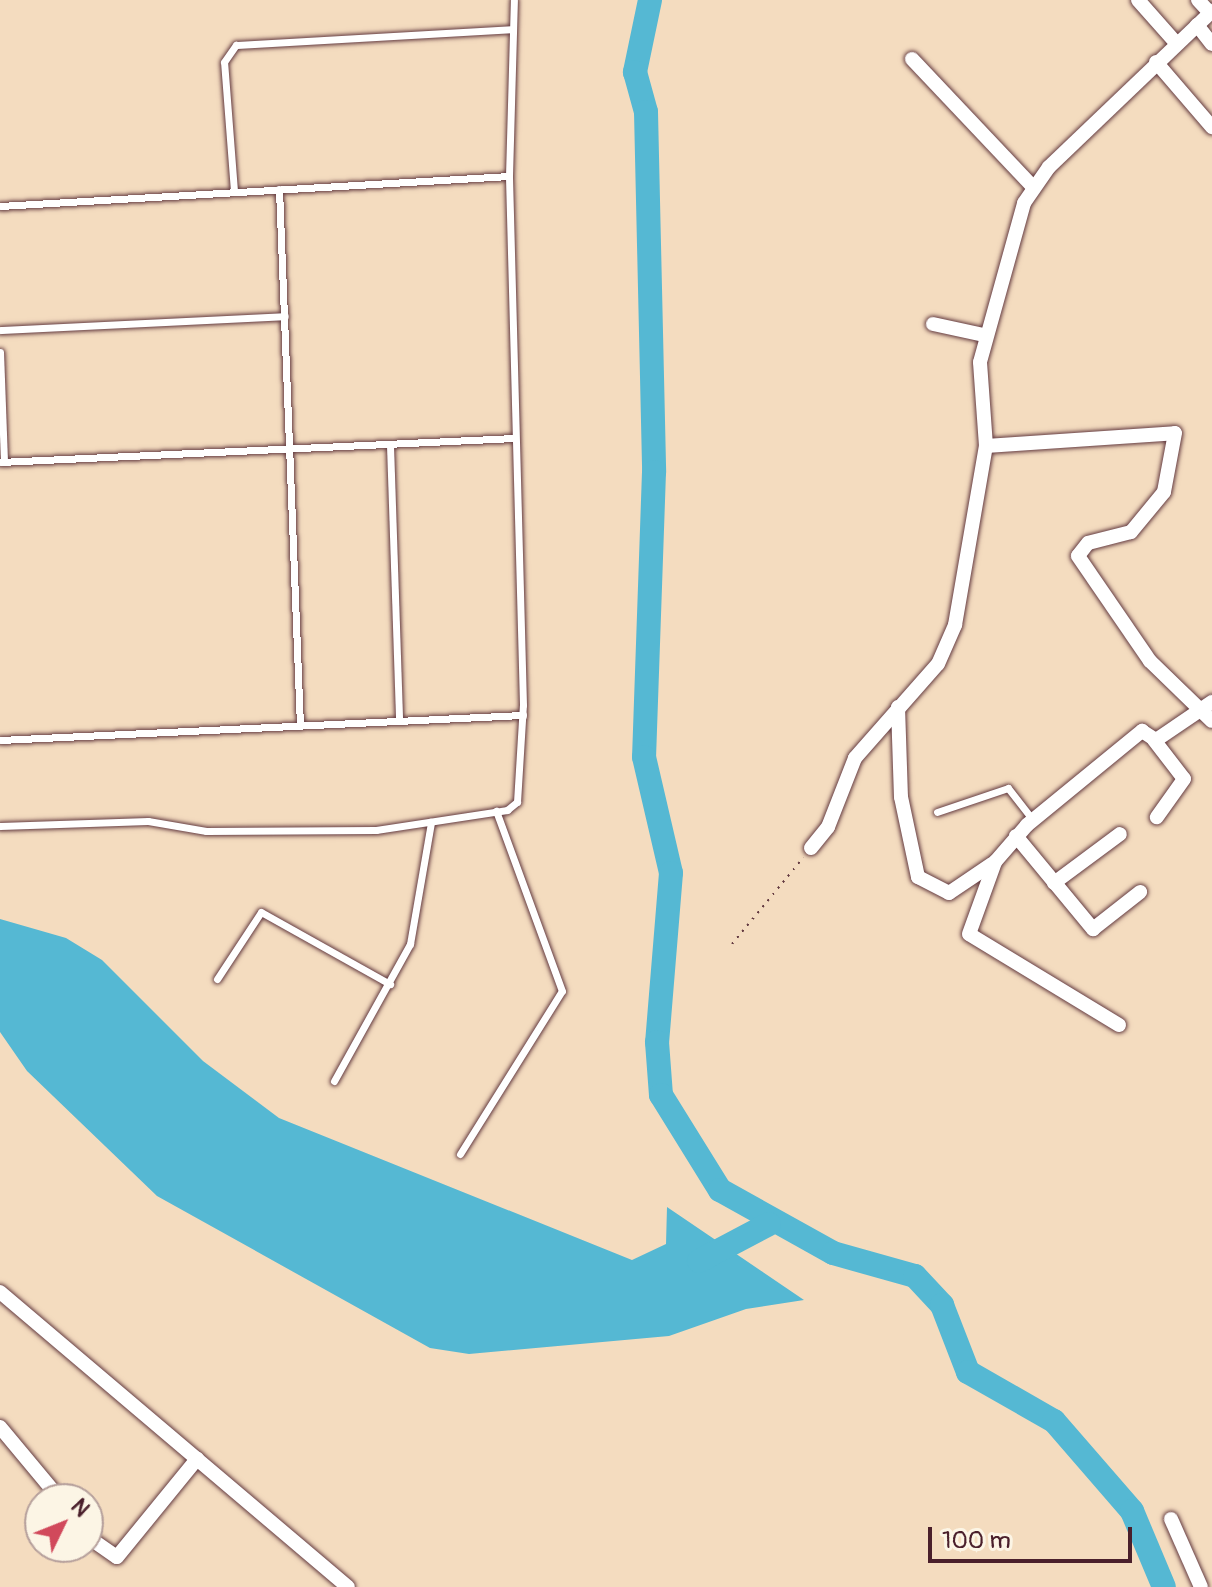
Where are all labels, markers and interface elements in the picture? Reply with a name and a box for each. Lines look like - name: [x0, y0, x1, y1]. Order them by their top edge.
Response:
- north arrow: [24, 1483, 104, 1563]
- text: N: [65, 1493, 95, 1523]
- scale bar: [932, 1511, 1136, 1561]
- text: 100 m: [942, 1526, 1011, 1555]

